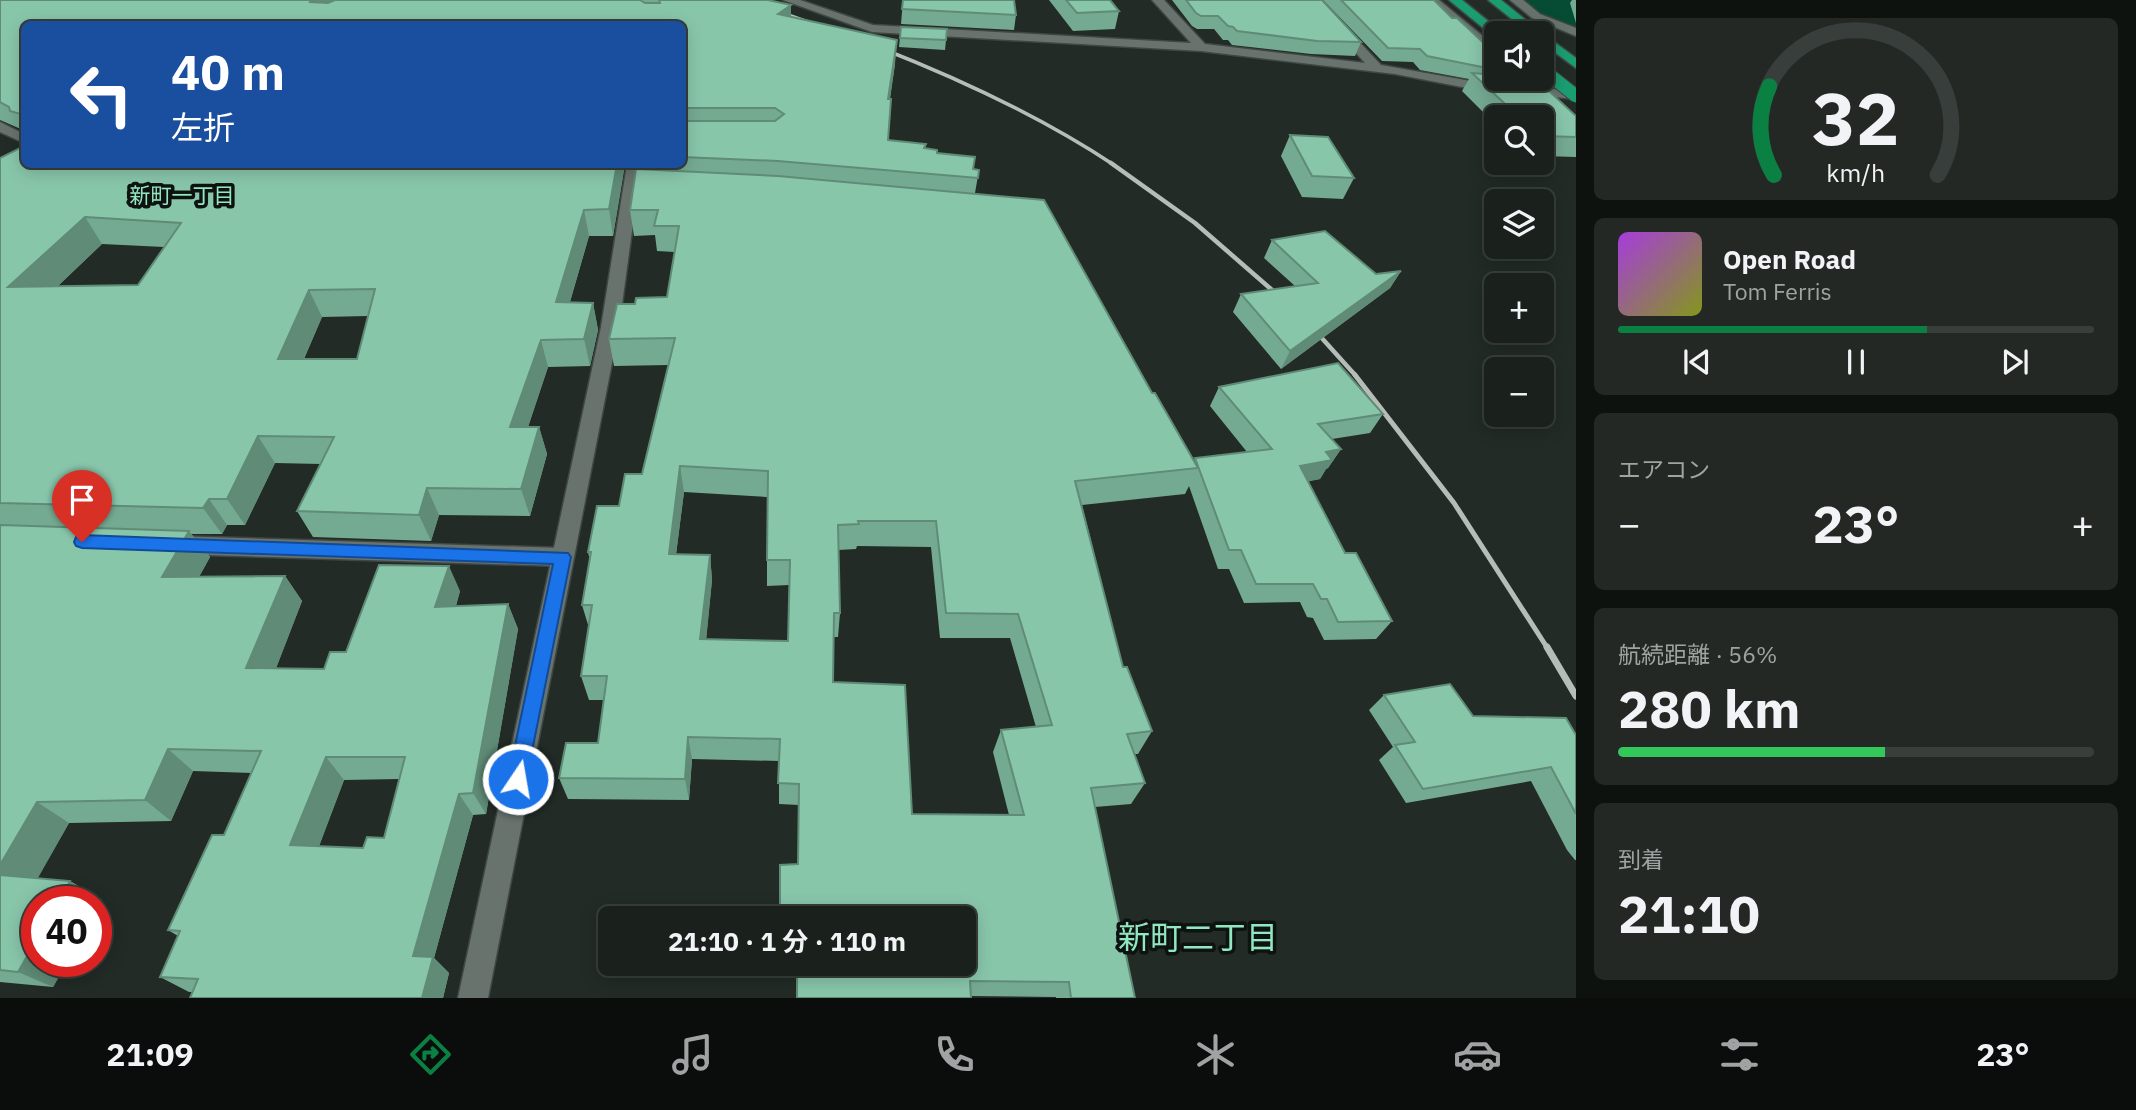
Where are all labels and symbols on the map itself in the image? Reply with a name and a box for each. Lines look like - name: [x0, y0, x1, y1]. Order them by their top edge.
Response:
- district label: 新町一丁目: [130, 181, 235, 209]
- pin: [52, 470, 112, 542]
- position arrow: [481, 742, 555, 816]
- speed limit sign: 40: [21, 886, 112, 977]
- district label: 新町二丁目: [1118, 916, 1278, 958]

